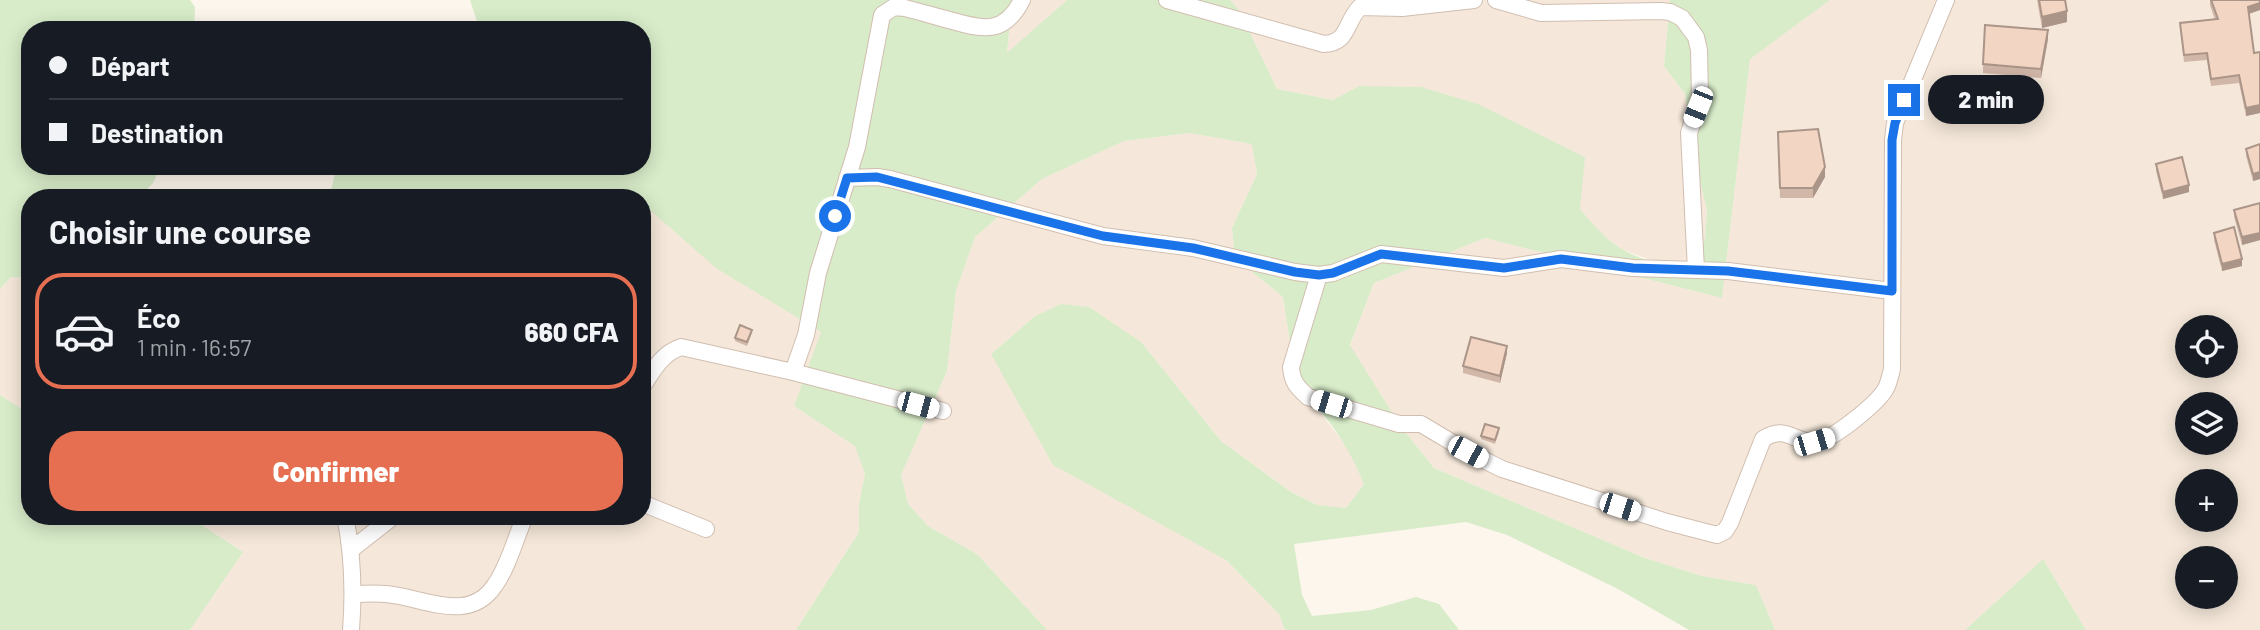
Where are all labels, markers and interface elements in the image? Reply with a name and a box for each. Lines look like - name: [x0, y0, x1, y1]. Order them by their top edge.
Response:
- text: Départ: [91, 50, 170, 81]
- callout: 2 min: [1928, 76, 2044, 124]
- car: [1681, 84, 1716, 130]
- route end: [1888, 84, 1920, 116]
- text: 2 min: [1958, 85, 2014, 113]
- text: Destination: [91, 117, 224, 148]
- route start: [819, 200, 851, 232]
- text: Choisir une course: [49, 212, 311, 250]
- icon: car: [53, 300, 116, 363]
- text: Éco: [137, 302, 180, 333]
- map controls: [2175, 315, 2238, 609]
- button: locate: [2175, 315, 2238, 378]
- text: 660 CFA: [525, 316, 619, 347]
- text: 1 min · 16:57: [137, 333, 251, 361]
- car: [1308, 388, 1355, 420]
- car: [895, 389, 942, 421]
- button: layers: [2175, 392, 2238, 455]
- car: [1791, 426, 1838, 458]
- button: Confirmer: [49, 431, 623, 511]
- car: [1445, 433, 1492, 471]
- button: +: [2175, 469, 2238, 532]
- car: [1597, 491, 1644, 523]
- button: −: [2175, 546, 2238, 609]

